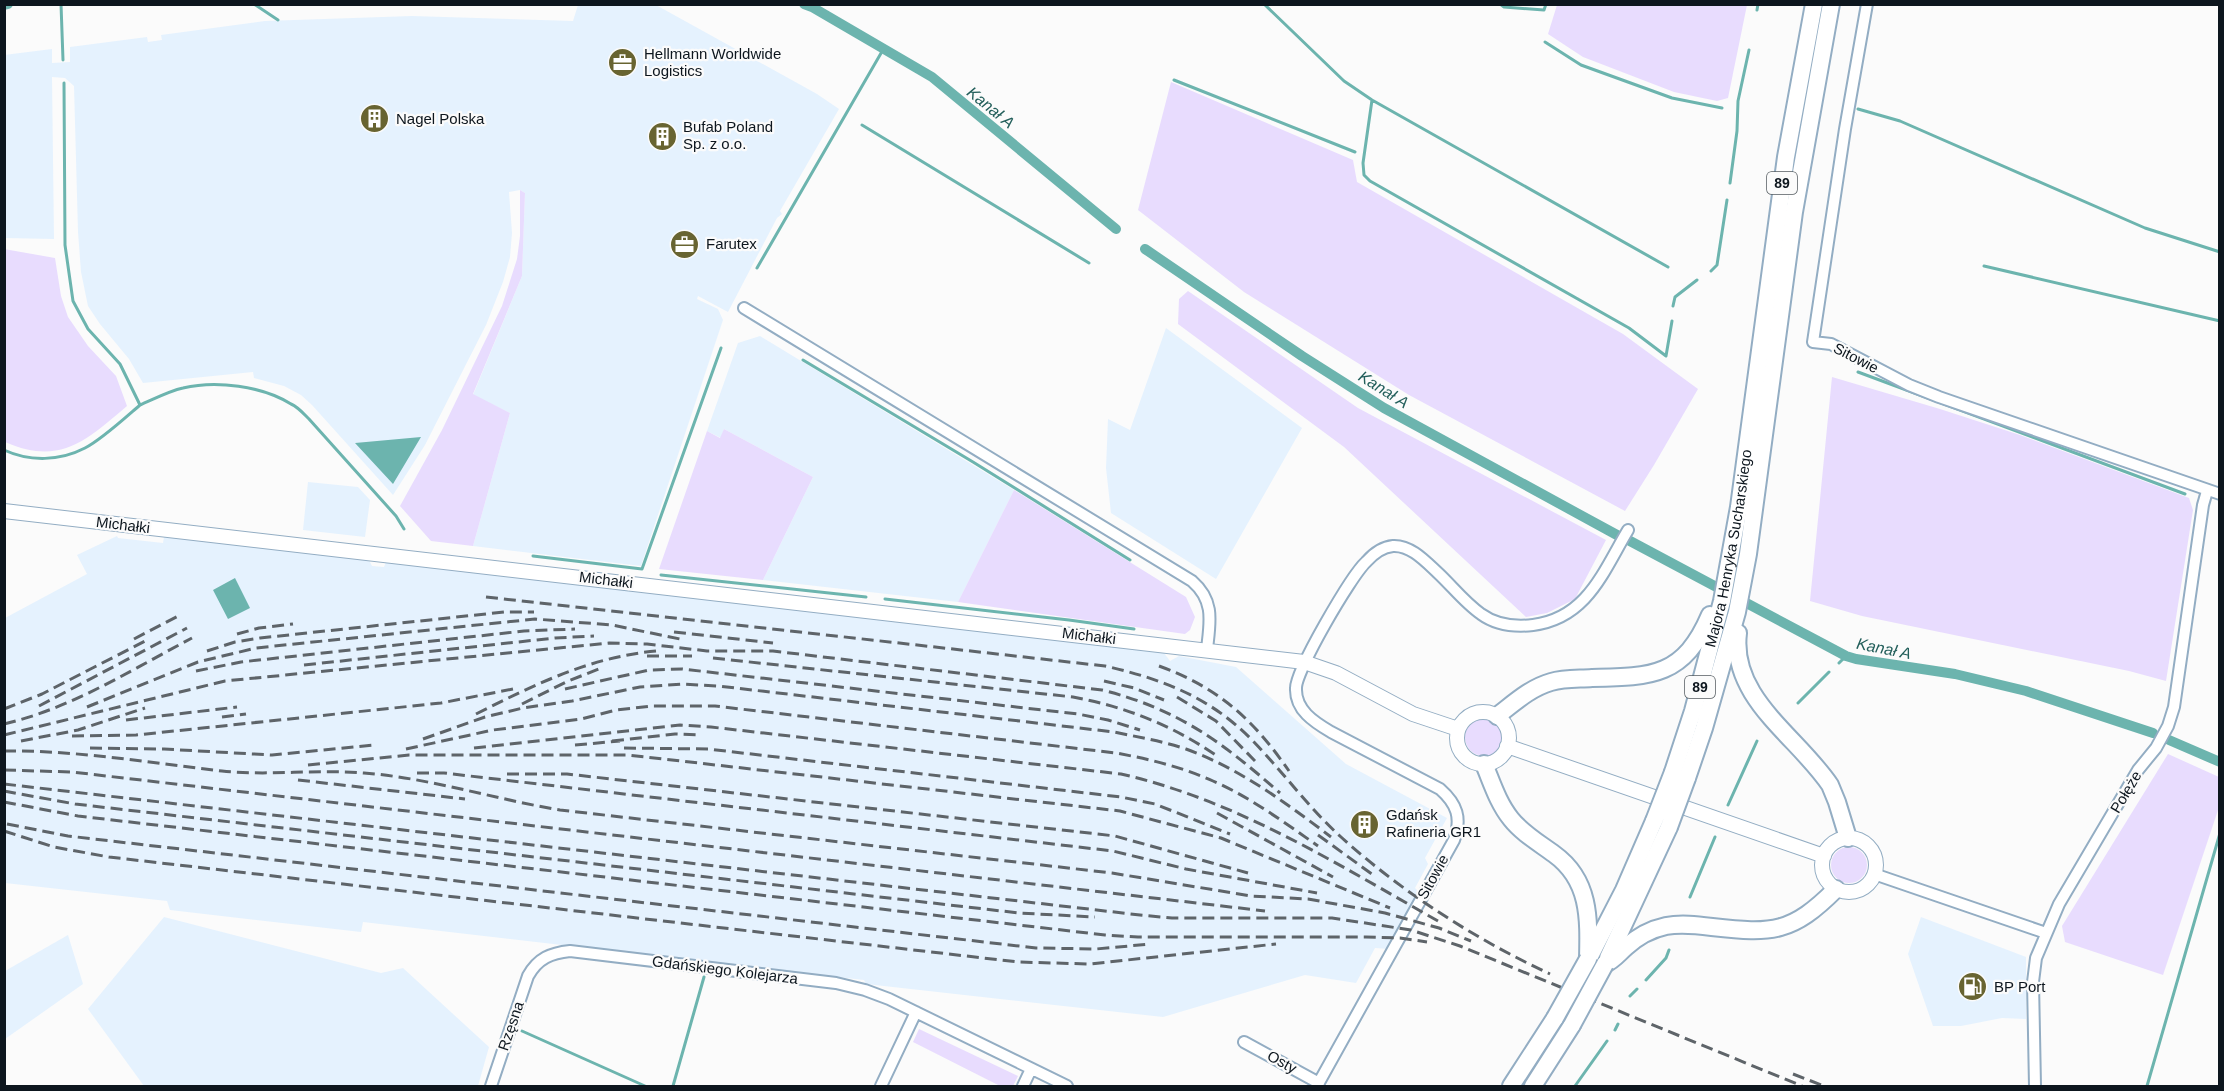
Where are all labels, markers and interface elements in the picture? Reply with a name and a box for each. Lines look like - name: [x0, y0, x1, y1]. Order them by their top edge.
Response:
- place label: Hellmann Worldwide Logistics: [644, 45, 781, 79]
- office icon: Hellmann Worldwide Logistics: [607, 47, 639, 79]
- water label: Kanał A: [964, 83, 1018, 131]
- building icon: Nagel Polska: [359, 103, 391, 135]
- place label: Nagel Polska: [396, 110, 485, 127]
- place label: Bufab Poland Sp. z o.o.: [683, 118, 773, 152]
- building icon: Bufab Poland Sp. z o.o.: [646, 120, 678, 152]
- road number: 89: [1767, 172, 1797, 194]
- office icon: Farutex: [669, 228, 701, 260]
- place label: Farutex: [706, 235, 757, 252]
- street label: Sitowie: [1831, 339, 1882, 376]
- water label: Kanał A: [1356, 368, 1412, 411]
- street label: Majora Henryka Sucharskiego: [1701, 448, 1755, 649]
- street label: Michałki: [95, 513, 151, 536]
- street label: Michałki: [578, 568, 634, 591]
- street label: Michałki: [1061, 624, 1117, 647]
- water label: Kanał A: [1855, 635, 1913, 662]
- road number: 89: [1685, 676, 1715, 698]
- street label: Połęże: [2106, 768, 2145, 816]
- place label: Gdańsk Rafineria GR1: [1386, 806, 1481, 840]
- building icon: Gdańsk Rafineria GR1: [1349, 808, 1381, 840]
- street label: Sitowie: [1413, 851, 1452, 902]
- street label: Gdańskiego Kolejarza: [651, 952, 800, 987]
- fuel station icon: BP Port: [1957, 971, 1989, 1003]
- place label: BP Port: [1994, 978, 2046, 995]
- street label: Rzęsna: [494, 998, 527, 1053]
- street label: Osty: [1265, 1047, 1300, 1077]

